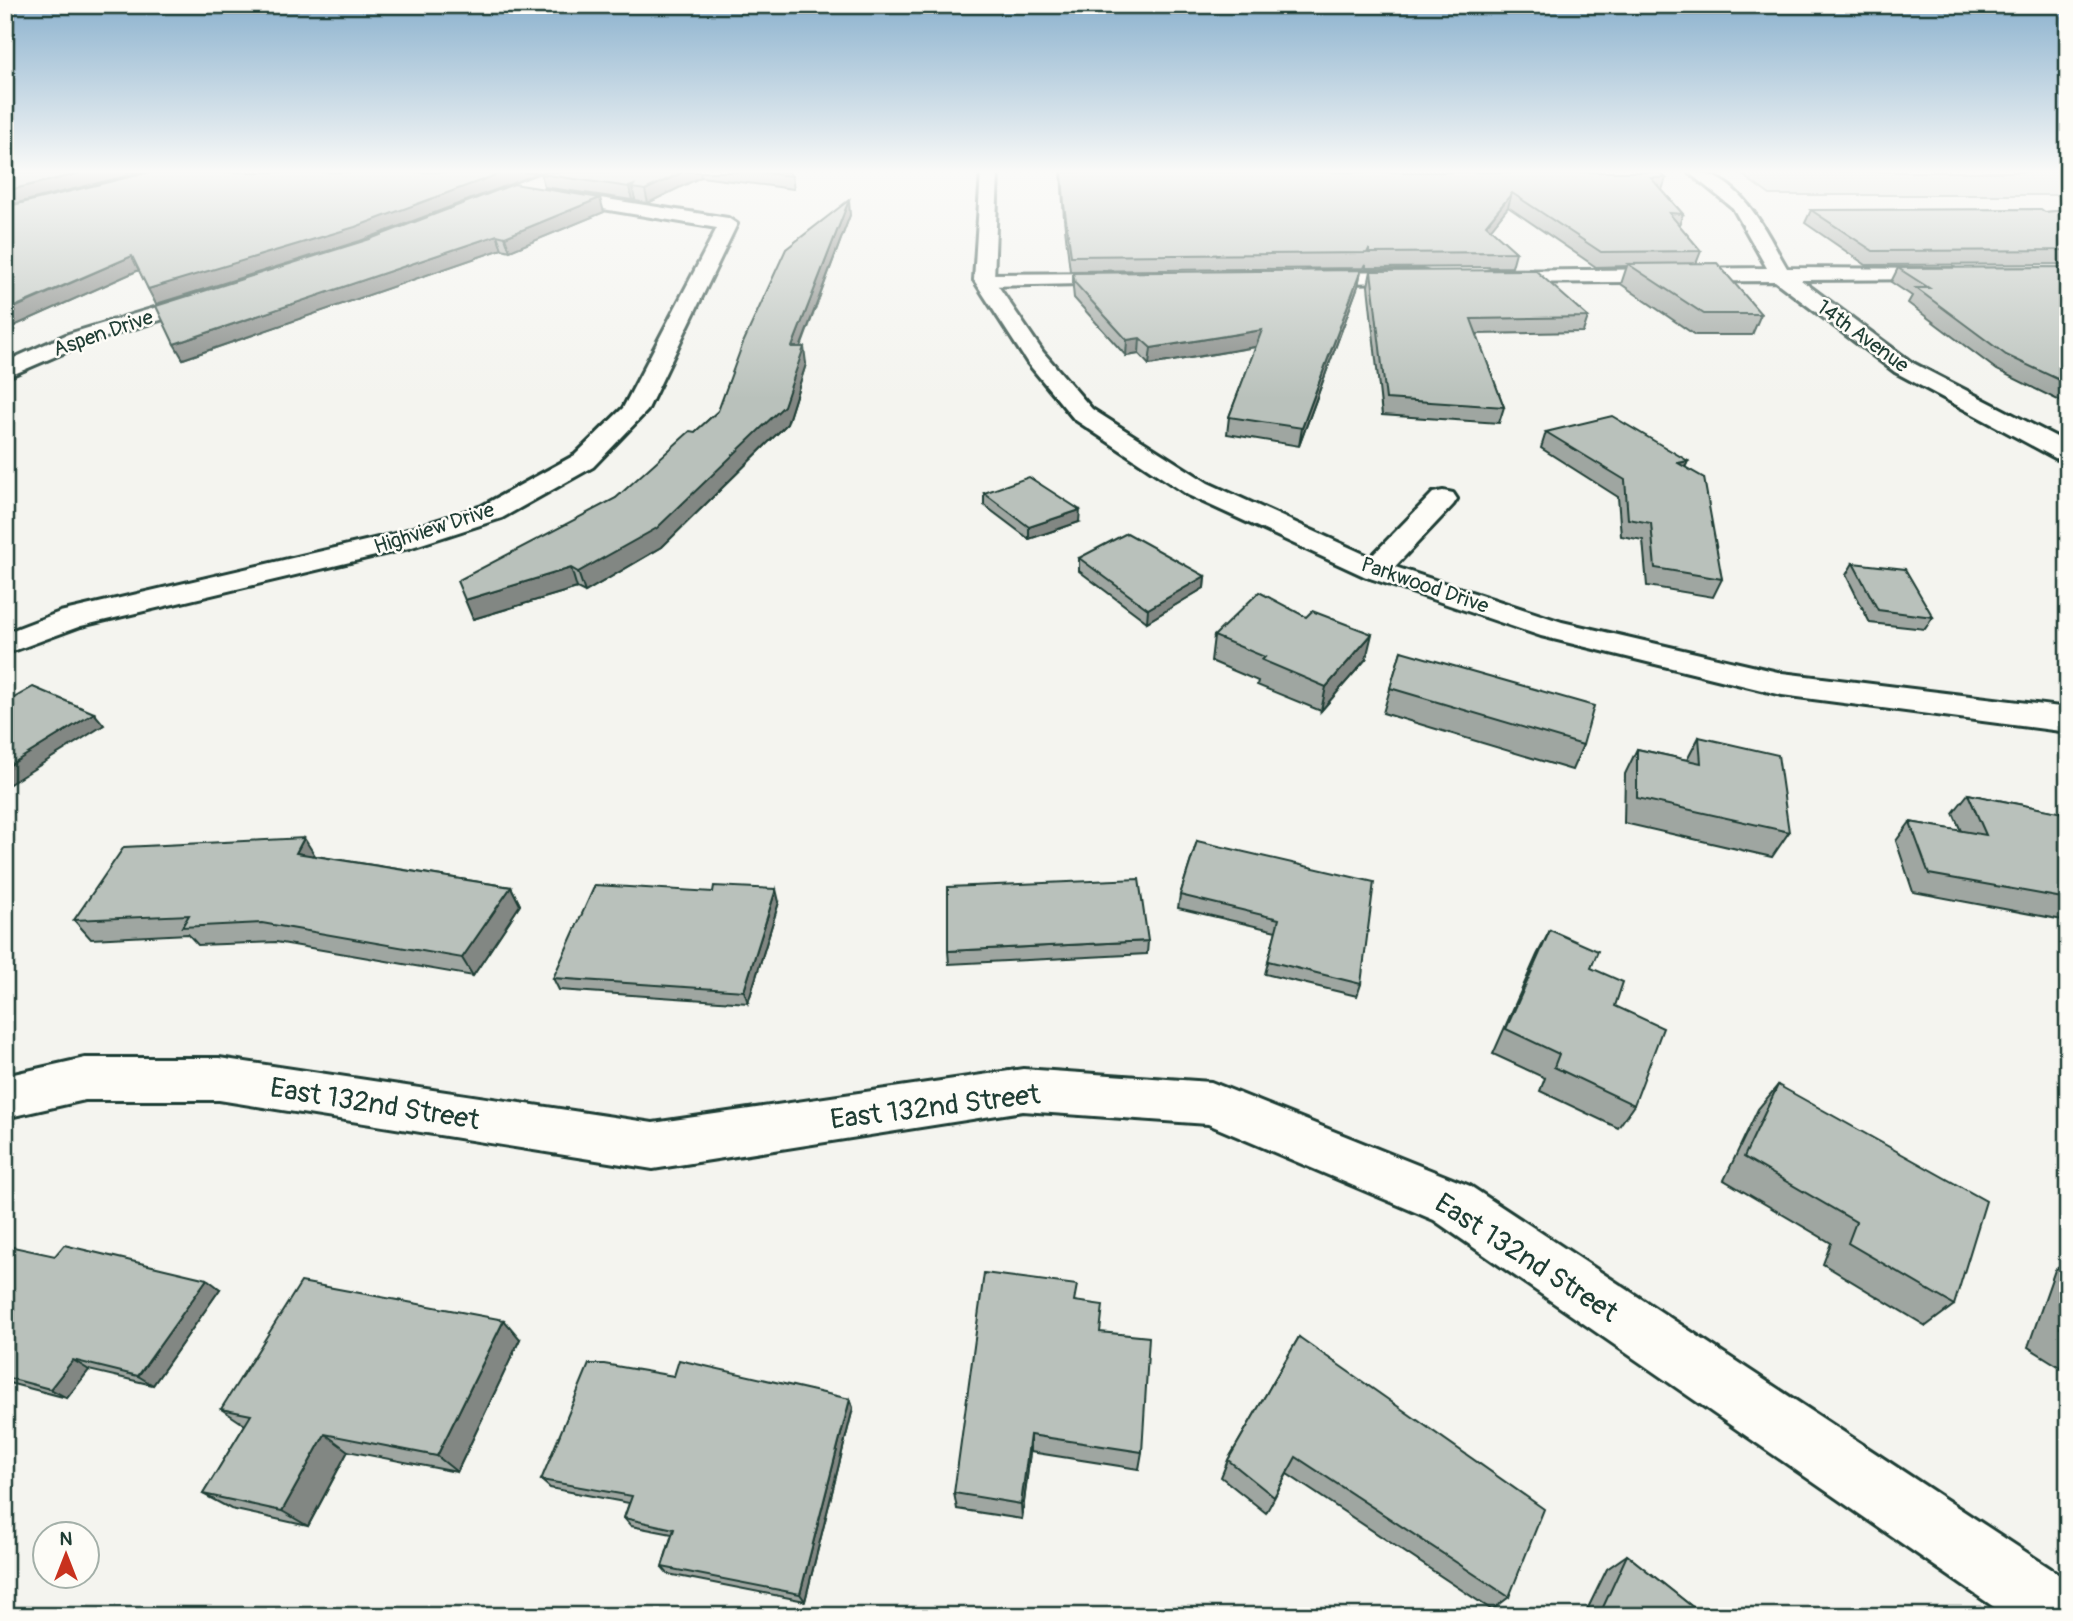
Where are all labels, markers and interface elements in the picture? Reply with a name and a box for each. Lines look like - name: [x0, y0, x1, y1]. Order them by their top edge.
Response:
- street label: 14th Avenue: [1811, 294, 1915, 379]
- street label: Aspen Drive: [50, 304, 157, 363]
- street label: Highview Drive: [371, 496, 498, 561]
- street label: Parkwood Drive: [1357, 551, 1493, 620]
- street label: East 132nd Street: [268, 1071, 483, 1138]
- street label: East 132nd Street: [828, 1077, 1043, 1138]
- street label: East 132nd Street: [1428, 1186, 1625, 1331]
- north arrow: [32, 1520, 102, 1590]
- text: N: [60, 1527, 73, 1551]

